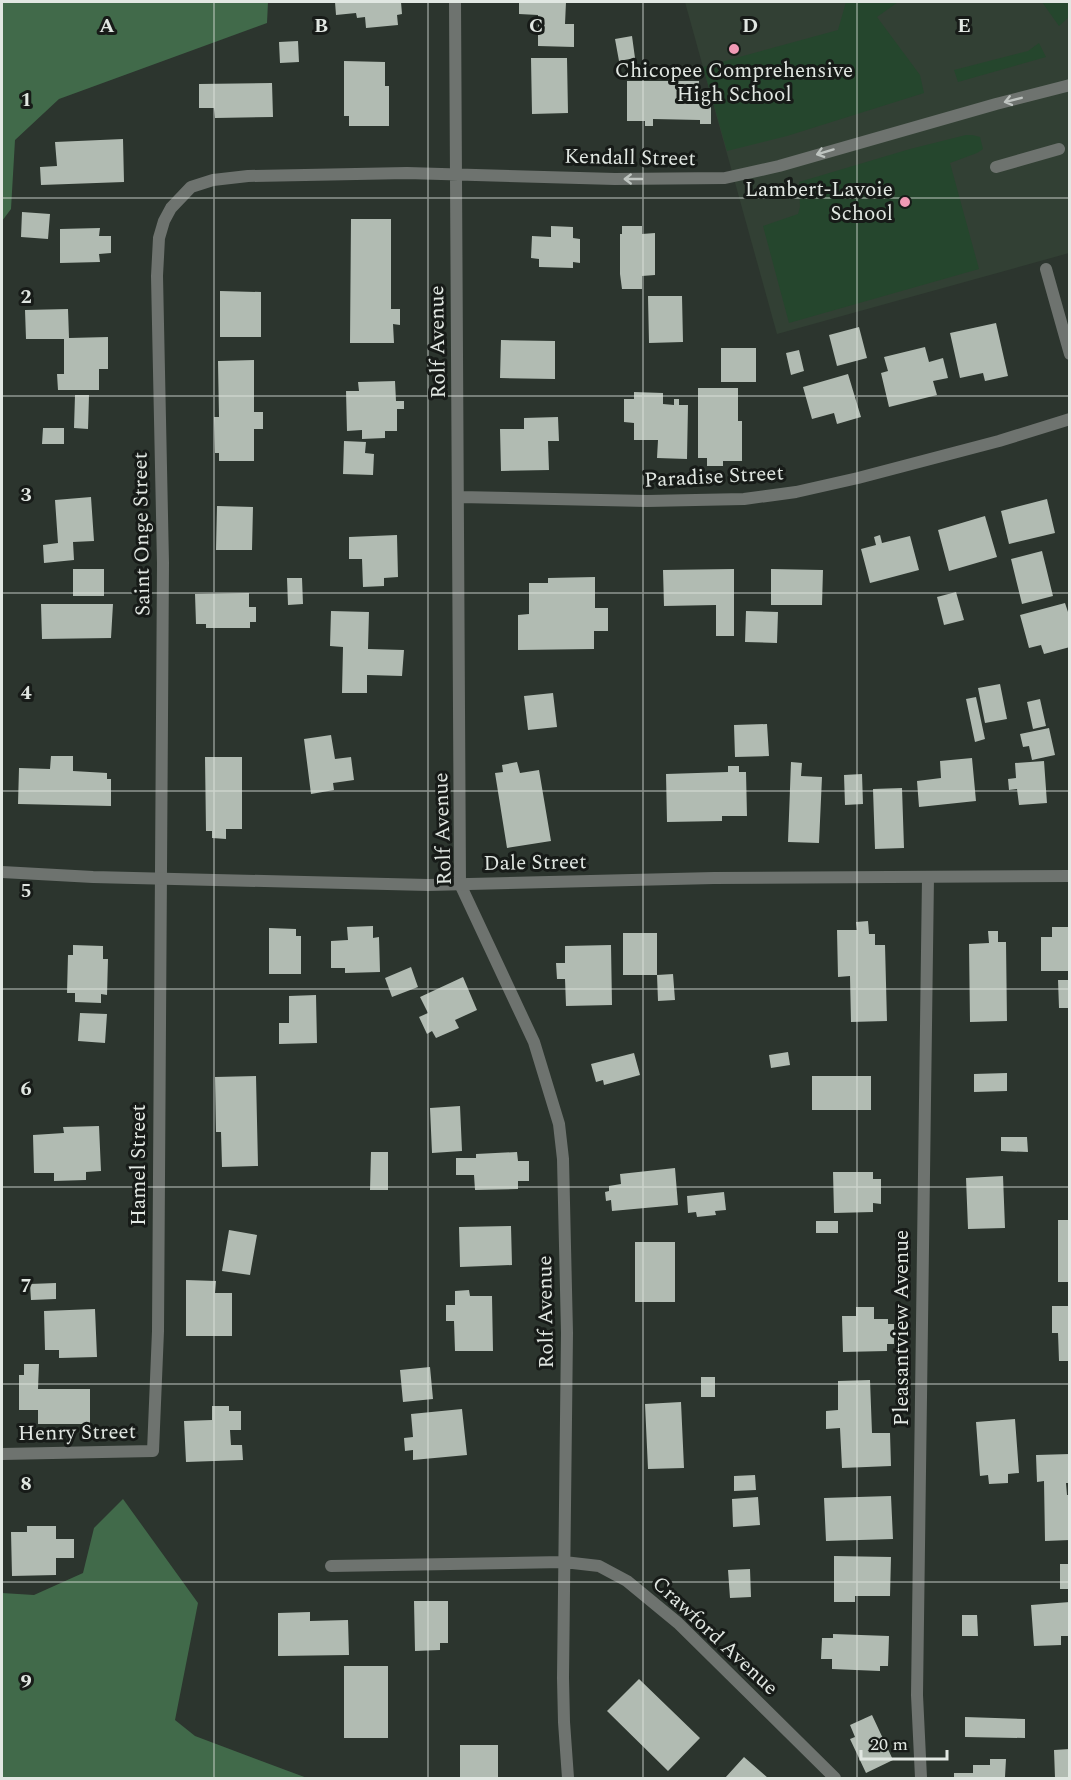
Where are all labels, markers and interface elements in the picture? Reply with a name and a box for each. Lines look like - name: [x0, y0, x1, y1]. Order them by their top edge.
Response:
- text: A: [99, 11, 115, 41]
- text: B: [314, 11, 328, 41]
- text: C: [529, 11, 543, 41]
- text: D: [742, 11, 758, 41]
- text: E: [957, 11, 971, 41]
- marker: Chicopee Comprehensive High School: [727, 42, 741, 56]
- place label: Chicopee Comprehensive High School: [615, 55, 853, 111]
- text: 1: [20, 85, 32, 115]
- one-way arrow: [1004, 94, 1023, 106]
- street label: Kendall Street: [564, 141, 696, 175]
- one-way arrow: [816, 147, 835, 158]
- one-way arrow: [624, 173, 644, 185]
- place label: Lambert-Lavoie School: [745, 174, 893, 230]
- marker: Lambert-Lavoie School: [898, 195, 912, 209]
- text: 2: [20, 282, 32, 312]
- street label: Rolf Avenue: [421, 285, 455, 399]
- street label: Saint Onge Street: [125, 452, 159, 616]
- street label: Paradise Street: [643, 457, 785, 497]
- text: 3: [20, 480, 32, 510]
- text: 4: [20, 678, 32, 708]
- street label: Rolf Avenue: [425, 772, 461, 886]
- street label: Dale Street: [483, 846, 587, 880]
- text: 5: [20, 876, 32, 906]
- text: 6: [20, 1074, 32, 1104]
- street label: Hamel Street: [123, 1104, 155, 1226]
- street label: Pleasantview Avenue: [886, 1230, 918, 1426]
- street label: Rolf Avenue: [529, 1255, 563, 1369]
- text: 7: [20, 1271, 32, 1301]
- street label: Henry Street: [18, 1416, 136, 1450]
- text: 8: [20, 1469, 32, 1499]
- street label: Crawford Avenue: [644, 1569, 786, 1703]
- text: 9: [20, 1667, 32, 1697]
- scale bar: [861, 1723, 946, 1761]
- text: 20 m: [870, 1731, 908, 1758]

